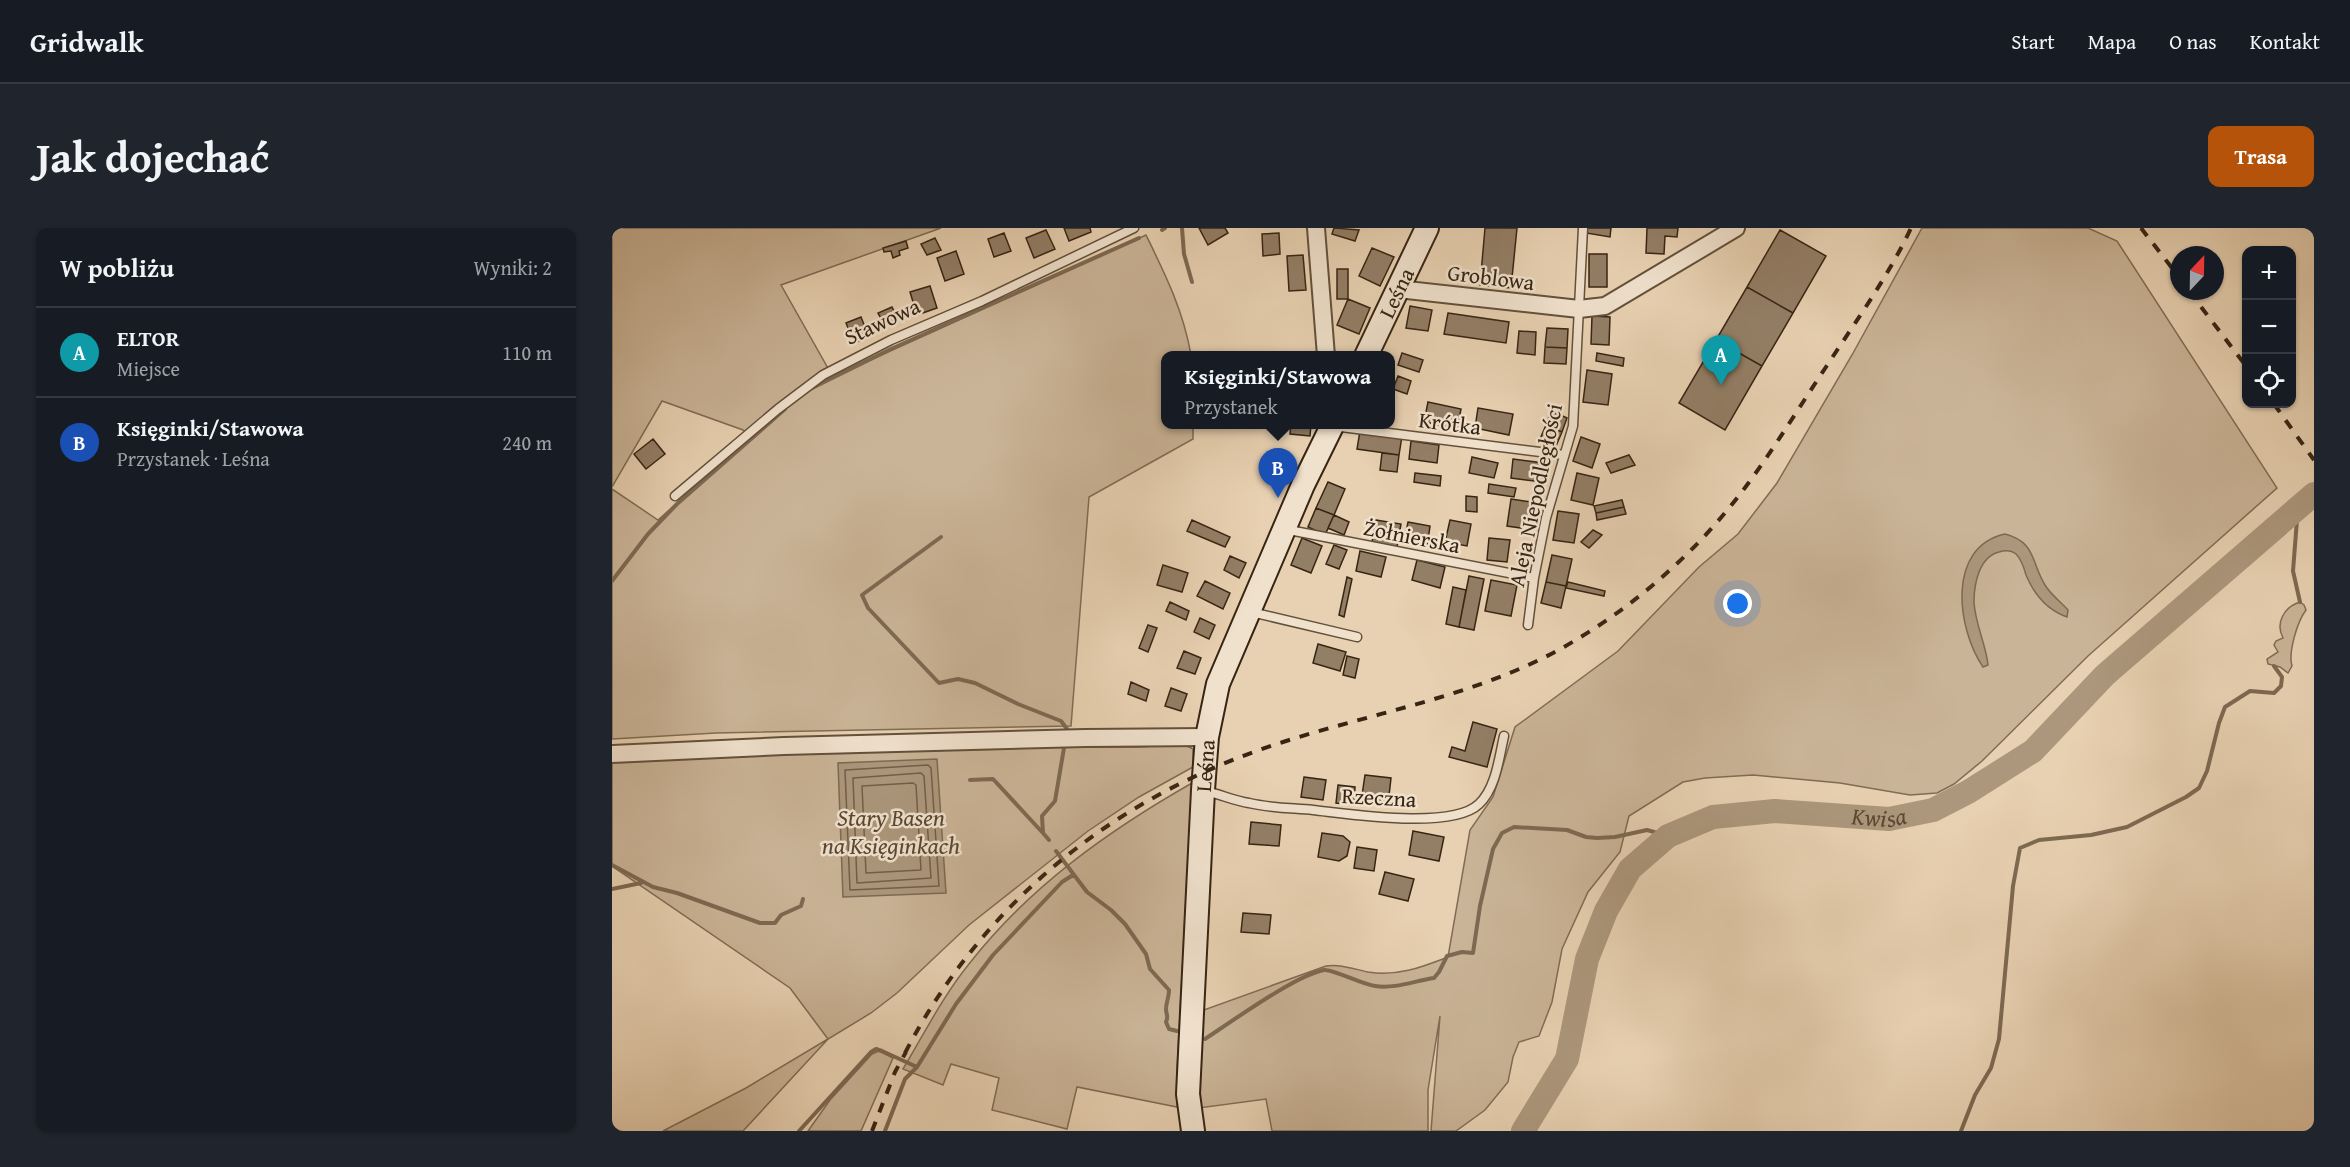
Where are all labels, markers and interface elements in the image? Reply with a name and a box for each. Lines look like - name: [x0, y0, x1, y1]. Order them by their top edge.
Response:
- text: Gridwalk: [30, 21, 143, 62]
- text: Start: [2011, 26, 2055, 57]
- text: Mapa: [2088, 26, 2136, 57]
- text: O nas: [2169, 26, 2217, 57]
- text: Kontakt: [2250, 26, 2320, 57]
- text: Jak dojechać: [36, 126, 269, 187]
- button: Trasa: [2208, 126, 2314, 187]
- north arrow: [2170, 246, 2224, 300]
- map controls: [2242, 246, 2296, 408]
- button: +: [2242, 246, 2296, 300]
- text: W pobliżu: [60, 248, 174, 287]
- text: Wyniki: 2: [474, 253, 552, 282]
- street label: Groblowa: [1446, 256, 1537, 298]
- street label: Leśna: [1370, 262, 1422, 323]
- street label: Stawowa: [839, 289, 926, 352]
- button: −: [2242, 300, 2296, 354]
- text: ELTOR: [117, 322, 179, 354]
- pin: A: [1702, 336, 1740, 385]
- text: A: [73, 338, 86, 367]
- text: 110 m: [502, 338, 552, 367]
- popup: [1161, 351, 1395, 429]
- text: Miejsce: [117, 354, 180, 383]
- button: locate: [2242, 354, 2296, 408]
- text: Księginki/Stawowa: [1185, 360, 1371, 392]
- text: Przystanek: [1185, 392, 1278, 421]
- street label: Aleja Niepodległości: [1500, 400, 1570, 590]
- street label: Krótka: [1417, 403, 1484, 443]
- text: Księginki/Stawowa: [117, 412, 304, 444]
- text: B: [73, 428, 86, 457]
- text: 240 m: [502, 428, 552, 457]
- text: Przystanek · Leśna: [117, 444, 270, 473]
- pin: B: [1258, 448, 1298, 498]
- street label: Żołnierska: [1361, 511, 1464, 561]
- your location: [1723, 589, 1752, 618]
- street label: Leśna: [1187, 738, 1223, 793]
- street label: Rzeczna: [1341, 779, 1418, 815]
- water label: Kwisa: [1849, 798, 1909, 836]
- water label: Stary Basen na Księginkach: [822, 800, 960, 863]

